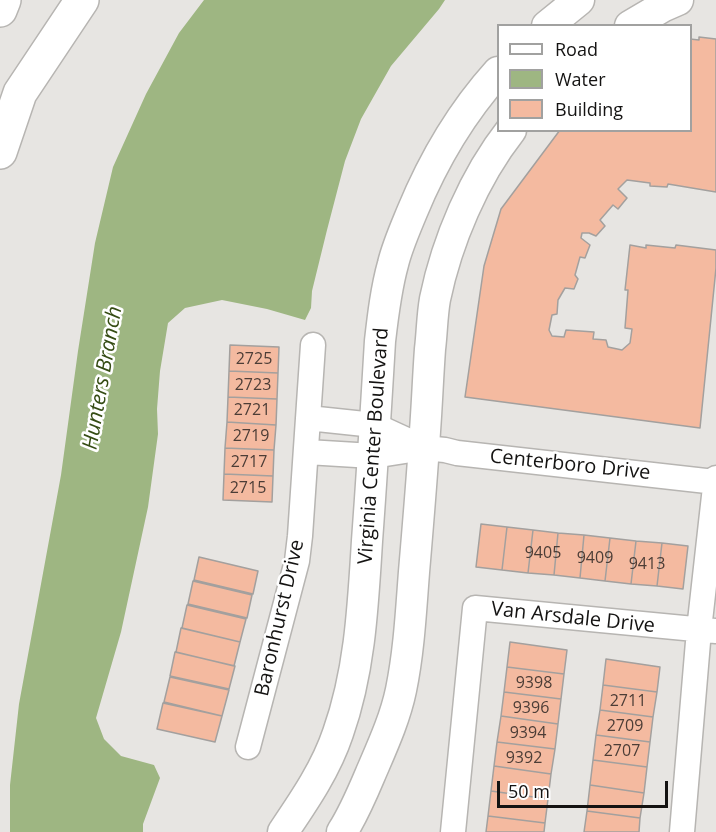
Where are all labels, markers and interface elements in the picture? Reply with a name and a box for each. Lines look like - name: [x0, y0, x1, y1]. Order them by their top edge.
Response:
- legend: [497, 24, 692, 132]
- text: Road: [555, 37, 598, 61]
- text: Water: [555, 67, 606, 91]
- text: Building: [555, 97, 623, 121]
- water label: Hunters Branch: [78, 304, 128, 452]
- street label: Virginia Center Boulevard: [354, 327, 394, 565]
- house number: 2725: [236, 349, 272, 369]
- house number: 2723: [235, 375, 271, 395]
- house number: 2721: [234, 400, 270, 420]
- house number: 2719: [233, 426, 269, 446]
- street label: Centerboro Drive: [489, 445, 651, 485]
- house number: 2717: [231, 452, 267, 472]
- house number: 2715: [230, 478, 266, 498]
- street label: Baronhurst Drive: [250, 537, 310, 699]
- house number: 9405: [525, 543, 561, 563]
- house number: 9409: [577, 548, 613, 568]
- house number: 9413: [629, 554, 665, 574]
- street label: Van Arsdale Drive: [490, 597, 656, 639]
- house number: 9398: [516, 673, 552, 693]
- house number: 2711: [610, 691, 646, 711]
- house number: 9396: [513, 698, 549, 718]
- house number: 2709: [607, 716, 643, 736]
- house number: 9394: [510, 723, 546, 743]
- house number: 2707: [604, 741, 640, 761]
- house number: 9392: [506, 748, 542, 768]
- scale bar: [500, 769, 671, 807]
- text: 50 m: [508, 779, 550, 803]

